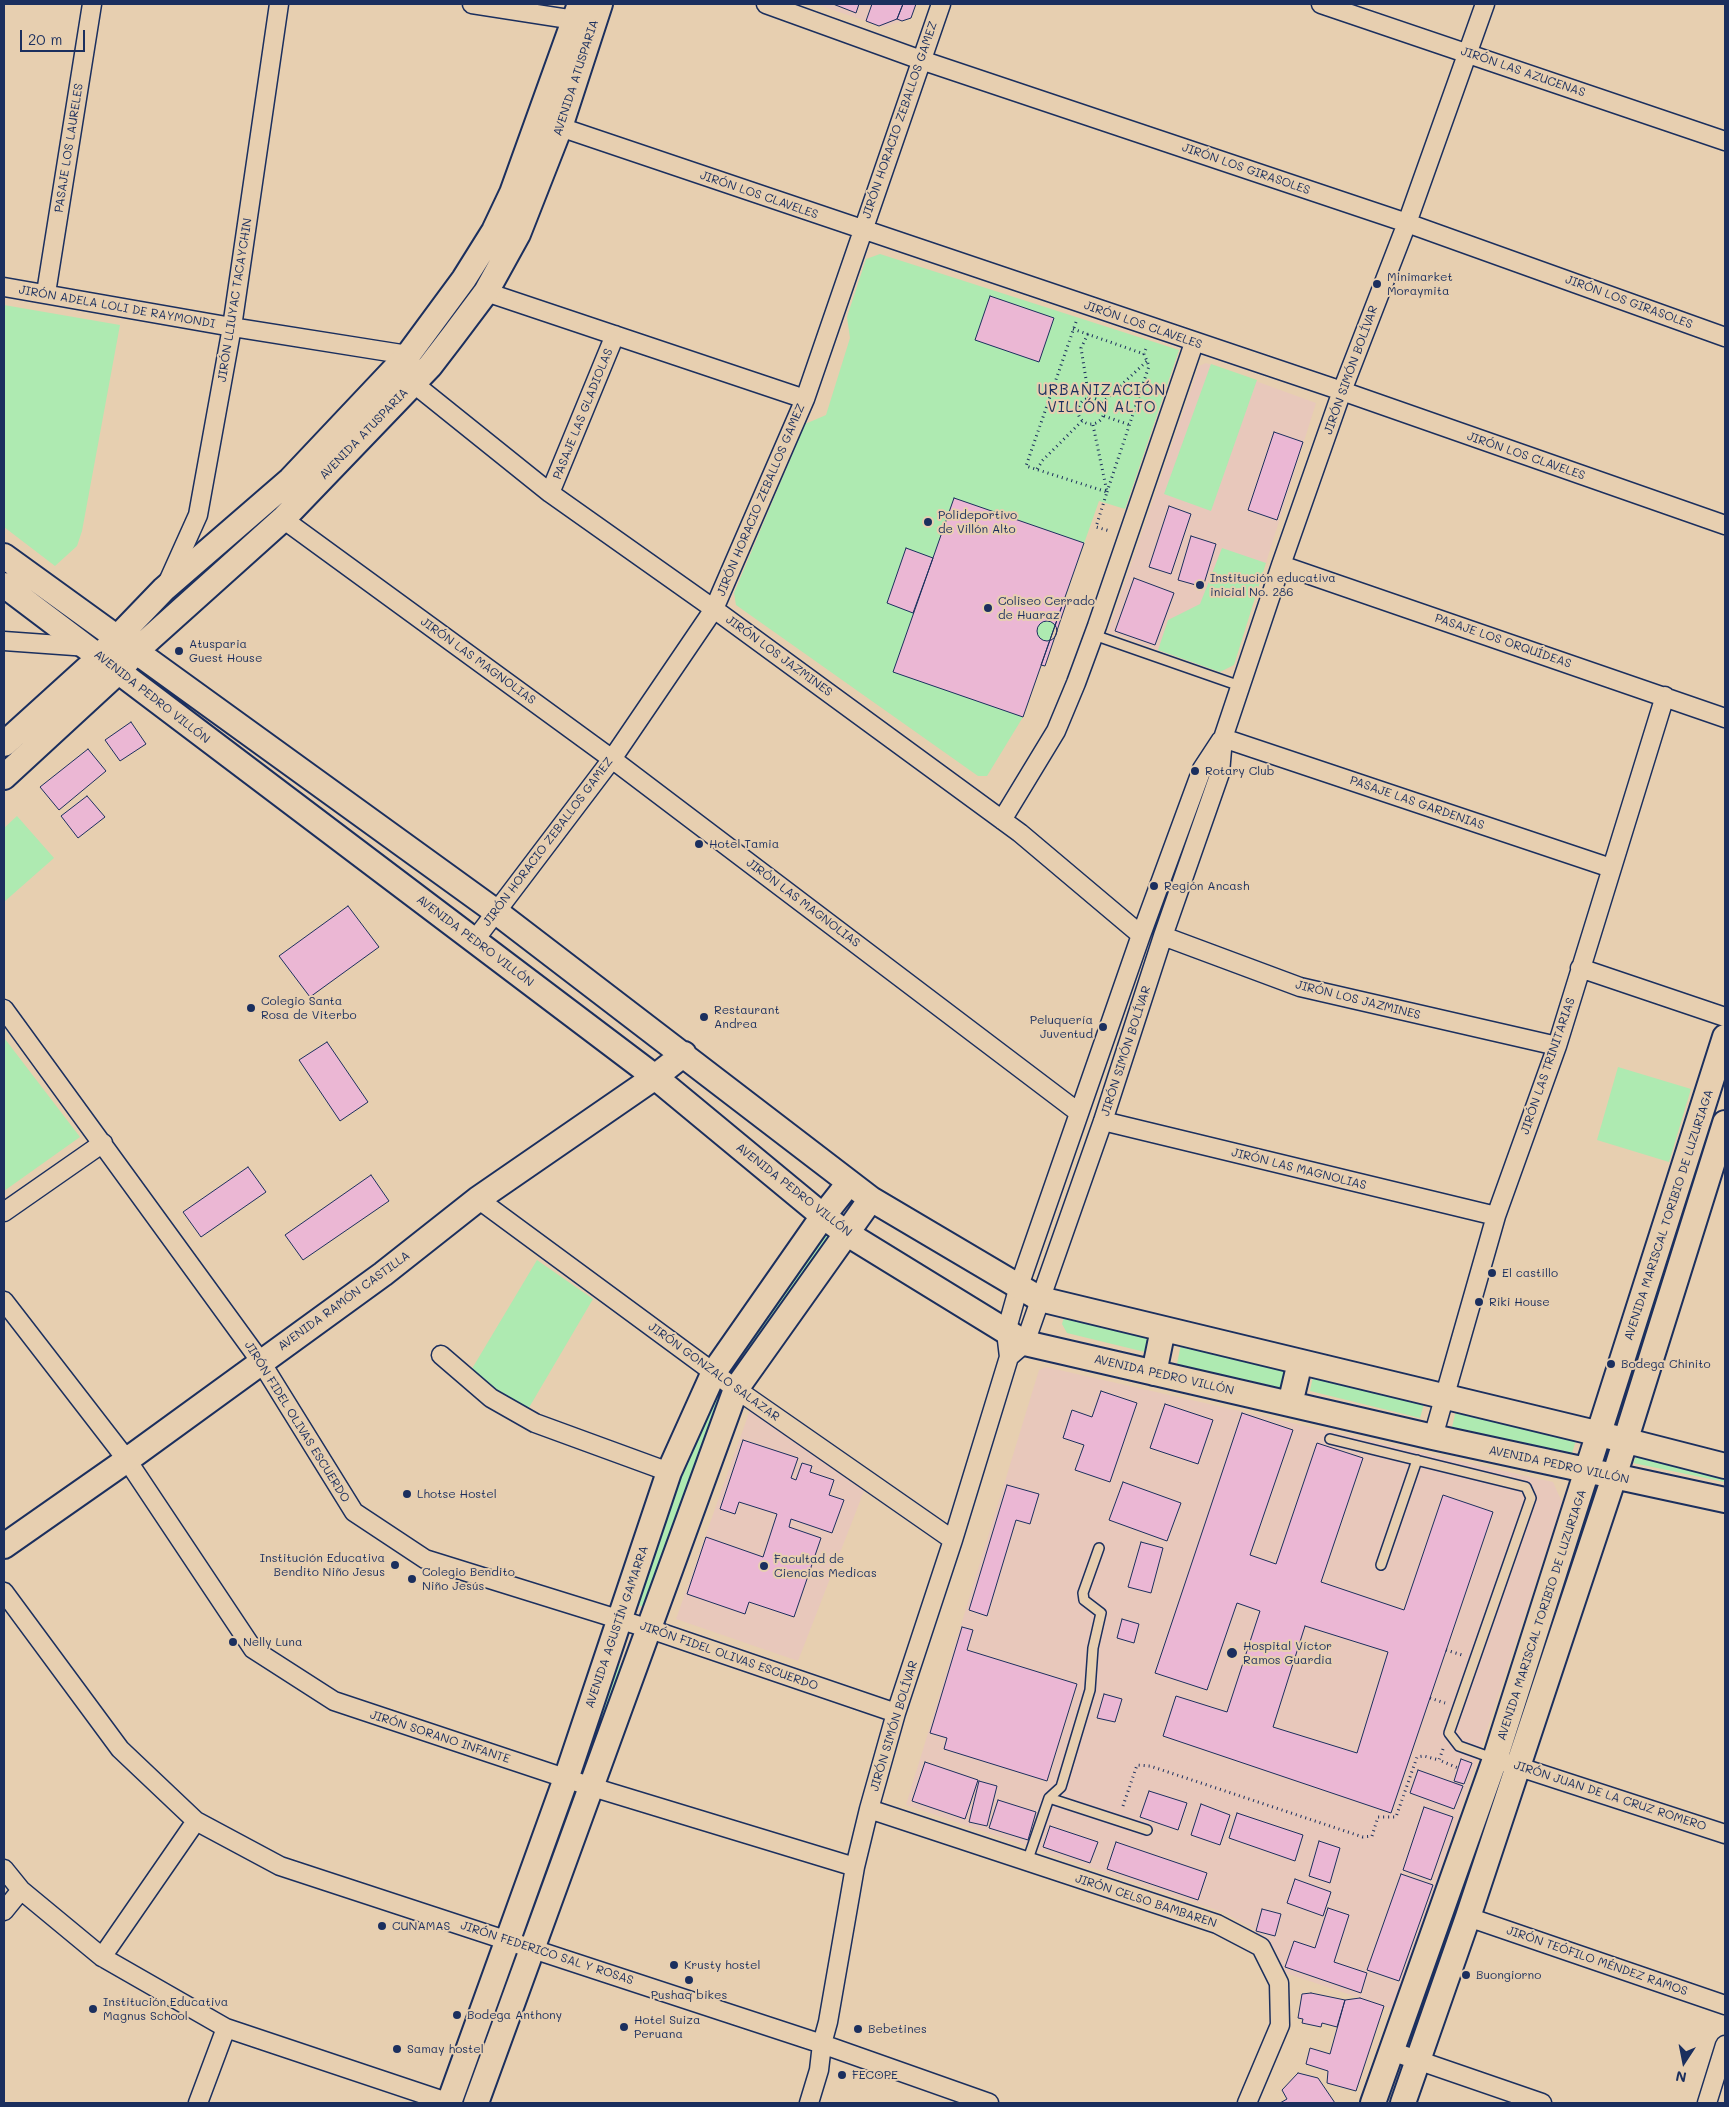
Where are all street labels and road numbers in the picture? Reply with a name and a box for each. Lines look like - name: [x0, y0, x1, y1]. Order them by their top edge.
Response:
- street label: AVENIDA ATUSPARIA: [550, 18, 602, 138]
- street label: JIRÓN HORACIO ZEBALLOS GAMEZ: [859, 20, 941, 220]
- street label: JIRÓN LAS AZUCENAS: [1459, 44, 1587, 100]
- street label: PASAJE LOS LAURELES: [52, 82, 86, 214]
- street label: JIRÓN LOS GIRASOLES: [1180, 140, 1312, 198]
- street label: JIRÓN LOS CLAVELES: [698, 168, 820, 222]
- street label: JIRÓN LLIUYAC TACAYCHIN: [215, 217, 255, 383]
- street label: JIRÓN LOS GIRASOLES: [1563, 272, 1695, 332]
- street label: JIRÓN ADELA LOLI DE RAYMONDI: [18, 283, 216, 331]
- street label: JIRÓN LOS CLAVELES: [1082, 298, 1204, 352]
- street label: JIRÓN SIMÓN BOLÍVAR: [1321, 304, 1381, 436]
- street label: PASAJE LAS GLADIOLAS: [550, 346, 616, 482]
- street label: AVENIDA ATUSPARIA: [317, 385, 411, 483]
- street label: JIRÓN HORACIO ZEBALLOS GAMEZ: [714, 402, 808, 598]
- street label: JIRÓN LOS CLAVELES: [1465, 429, 1587, 483]
- street label: PASAJE LOS ORQUÍDEAS: [1433, 611, 1573, 671]
- street label: JIRÓN LOS JAZMINES: [723, 612, 835, 700]
- street label: JIRÓN LAS MAGNOLIAS: [418, 614, 538, 708]
- street label: AVENIDA PEDRO VILLÓN: [91, 647, 213, 747]
- street label: JIRÓN HORACIO ZEBALLOS GAMEZ: [480, 755, 616, 929]
- street label: PASAJE LAS GARDENIAS: [1348, 773, 1486, 833]
- street label: JIRÓN LAS MAGNOLIAS: [743, 856, 863, 950]
- street label: AVENIDA PEDRO VILLÓN: [414, 892, 536, 990]
- street label: JIRÓN LOS JAZMINES: [1294, 977, 1422, 1023]
- street label: JIRÓN SIMÓN BOLÍVAR: [1098, 984, 1154, 1118]
- street label: JIRÓN LAS TRINITARIAS: [1518, 996, 1578, 1136]
- street label: AVENIDA MARISCAL TORIBIO DE LUZURIAGA: [1621, 1088, 1717, 1342]
- street label: AVENIDA PEDRO VILLÓN: [733, 1140, 855, 1240]
- street label: JIRÓN LAS MAGNOLIAS: [1230, 1145, 1368, 1193]
- street label: AVENIDA RAMÓN CASTILLA: [275, 1248, 413, 1354]
- street label: JIRÓN GONZALO SALAZAR: [646, 1320, 782, 1424]
- street label: JIRÓN FIDEL OLIVAS ESCUERDO: [241, 1339, 353, 1505]
- street label: AVENIDA PEDRO VILLÓN: [1093, 1352, 1235, 1398]
- street label: AVENIDA PEDRO VILLÓN: [1488, 1443, 1630, 1487]
- street label: AVENIDA MARISCAL TORIBIO DE LUZURIAGA: [1494, 1488, 1590, 1742]
- street label: AVENIDA AGUSTÍN GAMARRA: [582, 1544, 652, 1710]
- street label: JIRÓN FIDEL OLIVAS ESCUERDO: [638, 1619, 820, 1693]
- street label: JIRÓN SIMÓN BOLÍVAR: [867, 1659, 921, 1793]
- street label: JIRÓN SORANO INFANTE: [368, 1708, 512, 1766]
- street label: JIRÓN JUAN DE LA CRUZ ROMERO: [1512, 1758, 1708, 1834]
- street label: JIRÓN CELSO BAMBAREN: [1073, 1871, 1219, 1931]
- street label: JIRÓN FEDERICO SAL Y ROSAS: [459, 1918, 635, 1988]
- street label: JIRÓN TEÓFILO MÉNDEZ RAMOS: [1505, 1923, 1689, 1999]

